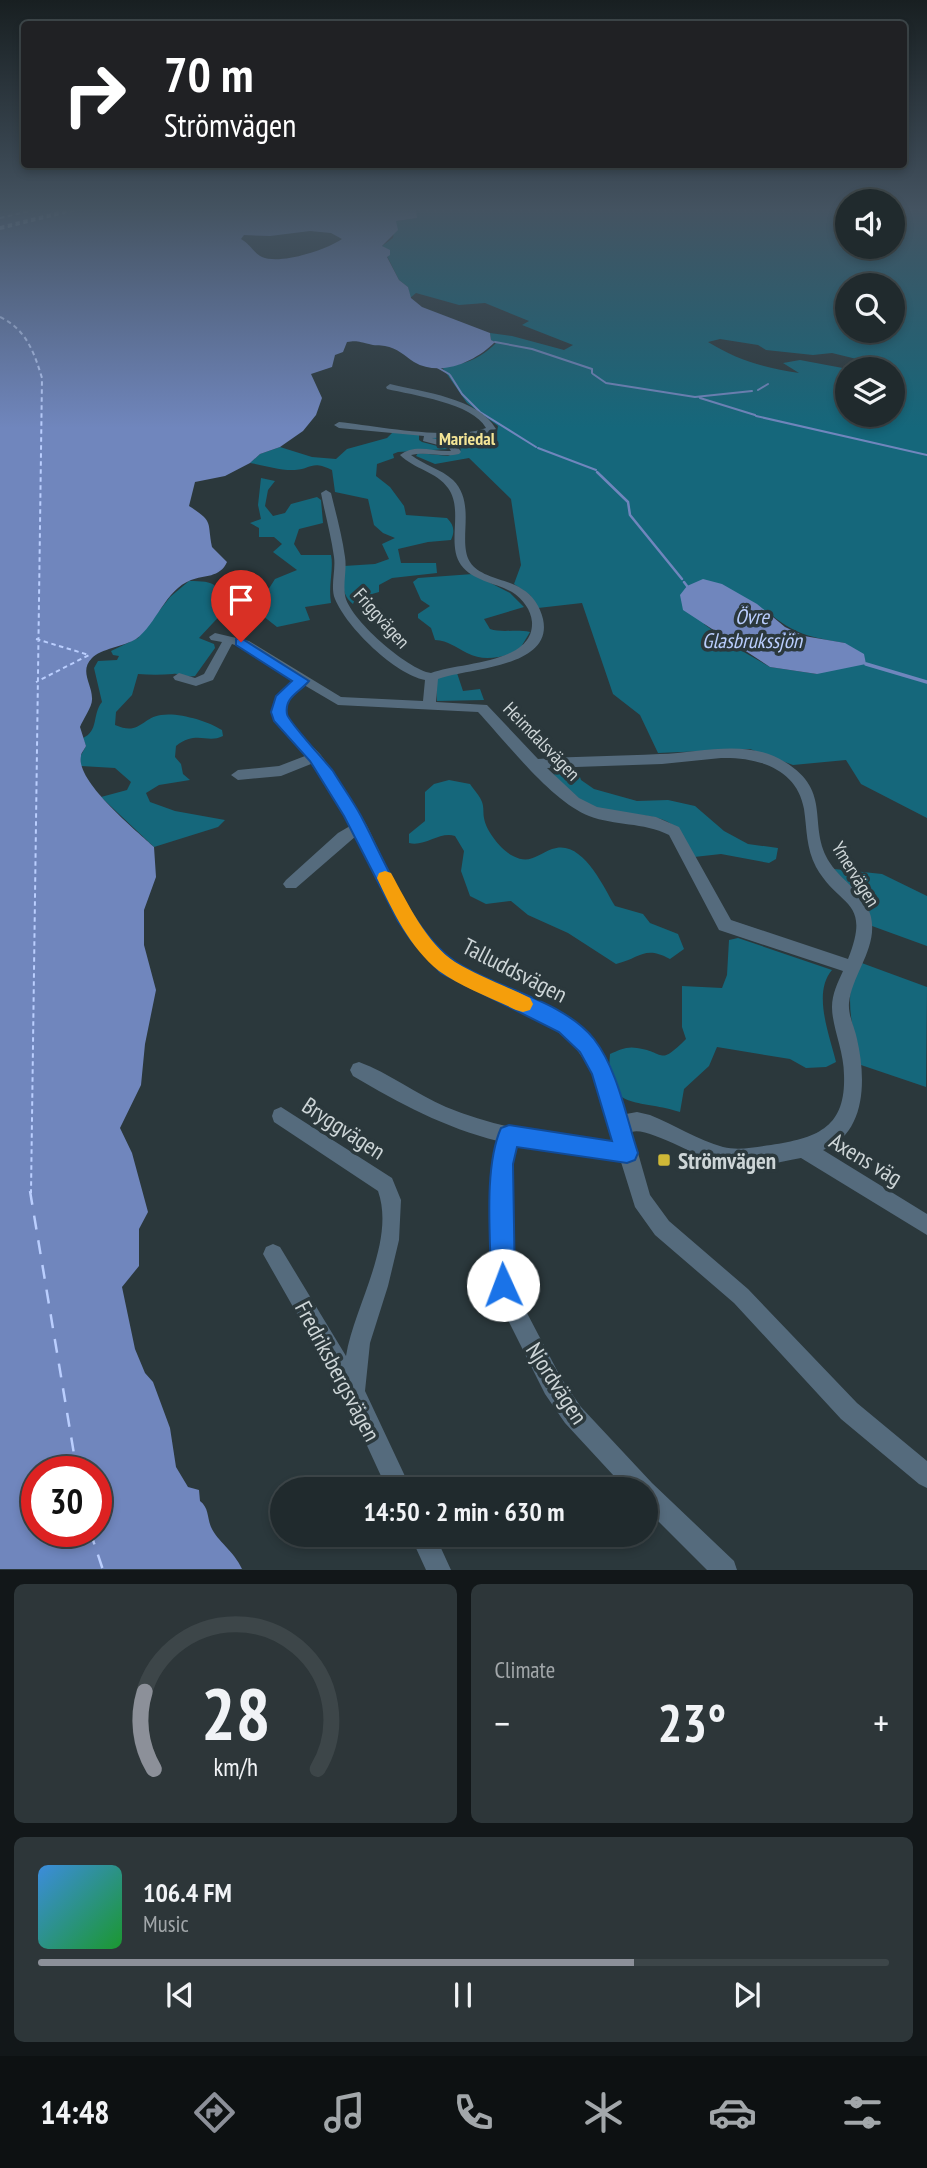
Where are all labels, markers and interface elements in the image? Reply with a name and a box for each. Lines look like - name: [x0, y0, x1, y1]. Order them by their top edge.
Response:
- text: 70 m: [164, 42, 253, 106]
- icon: right: [49, 49, 140, 140]
- text: Strömvägen: [164, 104, 296, 146]
- map controls: [835, 189, 905, 427]
- button: sound: [835, 189, 905, 259]
- button: search: [835, 273, 905, 343]
- button: layers: [835, 357, 905, 427]
- district label: Mariedal: [439, 427, 496, 450]
- pin: [211, 570, 271, 642]
- icon: arrive: [222, 581, 260, 619]
- street label: Friggvägen: [349, 583, 415, 653]
- water label: Övre Glasbrukssjön: [702, 603, 804, 654]
- street label: Heimdalsvägen: [498, 696, 586, 786]
- street label: Ymervägen: [827, 837, 885, 911]
- street label: Talluddsvägen: [458, 931, 572, 1009]
- street label: Bryggvägen: [297, 1090, 391, 1166]
- street label: Axens väg: [824, 1126, 908, 1192]
- place label: Strömvägen: [678, 1146, 776, 1175]
- marker: Strömvägen: [656, 1152, 672, 1168]
- position arrow: [466, 1248, 540, 1322]
- street label: Fredriksbergsvägen: [289, 1296, 387, 1446]
- street label: Njordvägen: [520, 1337, 594, 1429]
- speed limit sign: 30: [21, 1456, 112, 1547]
- text: 14:50 · 2 min · 630 m: [364, 1495, 564, 1528]
- text: Climate: [495, 1655, 555, 1684]
- text: 28: [200, 1666, 270, 1760]
- text: 23°: [657, 1689, 726, 1756]
- text: −: [495, 1698, 510, 1747]
- text: +: [873, 1698, 889, 1747]
- text: km/h: [213, 1751, 257, 1783]
- text: 106.4 FM: [143, 1876, 232, 1909]
- text: Music: [143, 1909, 189, 1938]
- icon: previous: [161, 1976, 199, 2014]
- icon: pause: [444, 1976, 482, 2014]
- icon: next: [728, 1976, 766, 2014]
- icon: directions: [190, 2088, 239, 2137]
- icon: music: [320, 2088, 369, 2137]
- icon: phone: [449, 2088, 498, 2137]
- icon: climate: [579, 2088, 628, 2137]
- icon: car: [708, 2088, 757, 2137]
- icon: filters: [838, 2088, 887, 2137]
- text: 14:48: [40, 2091, 109, 2133]

